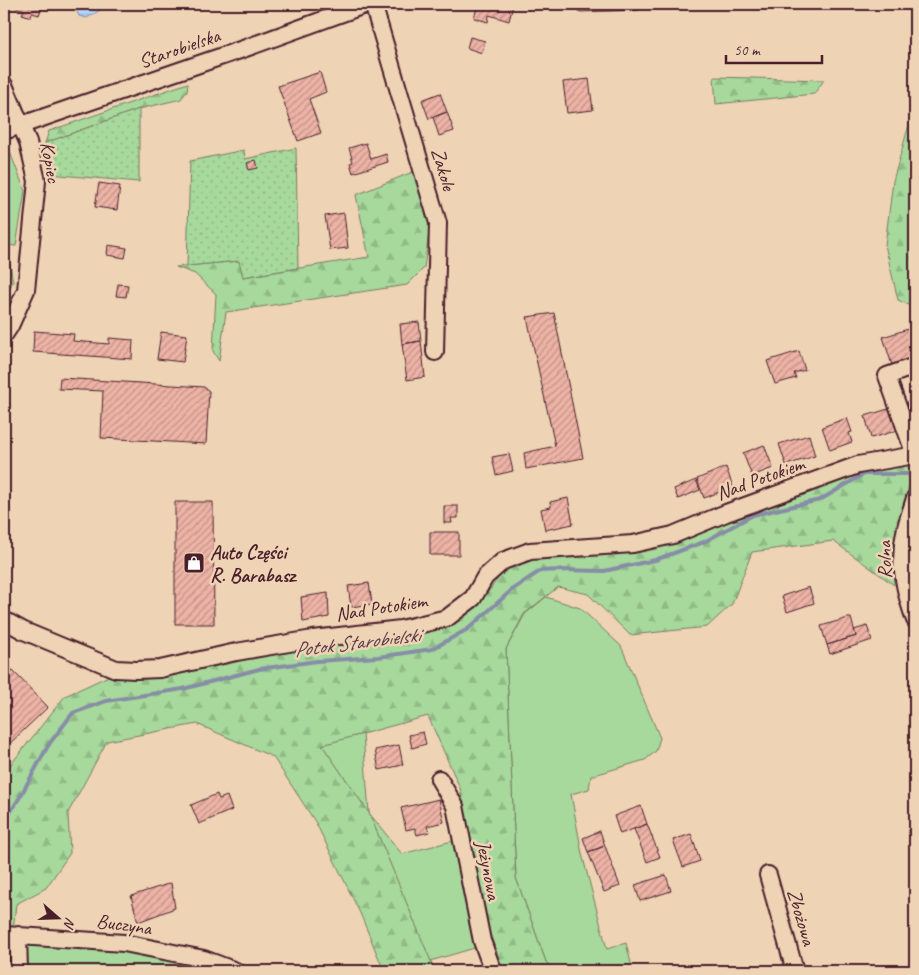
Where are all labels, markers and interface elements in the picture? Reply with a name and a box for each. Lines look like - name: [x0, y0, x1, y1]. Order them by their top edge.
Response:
- street label: Starobielska: [135, 22, 225, 74]
- scale bar: [726, 32, 823, 64]
- text: 50 m: [734, 41, 761, 60]
- street label: Kopiec: [35, 140, 67, 185]
- street label: Zakole: [426, 145, 462, 195]
- street label: Nad Potokiem: [713, 450, 809, 506]
- street label: Rolna: [872, 539, 897, 579]
- place label: Auto Części R. Barabasz: [210, 540, 298, 588]
- shop icon: Auto Części R. Barabasz: [182, 551, 206, 575]
- street label: Nad Potokiem: [334, 588, 430, 627]
- water label: Potok Starobielski: [293, 621, 426, 663]
- street label: Jeżynowa: [470, 837, 507, 904]
- street label: Zbożowa: [782, 886, 822, 950]
- north arrow: [32, 892, 82, 942]
- street label: Buczyna: [95, 908, 155, 941]
- text: N: [59, 915, 79, 931]

